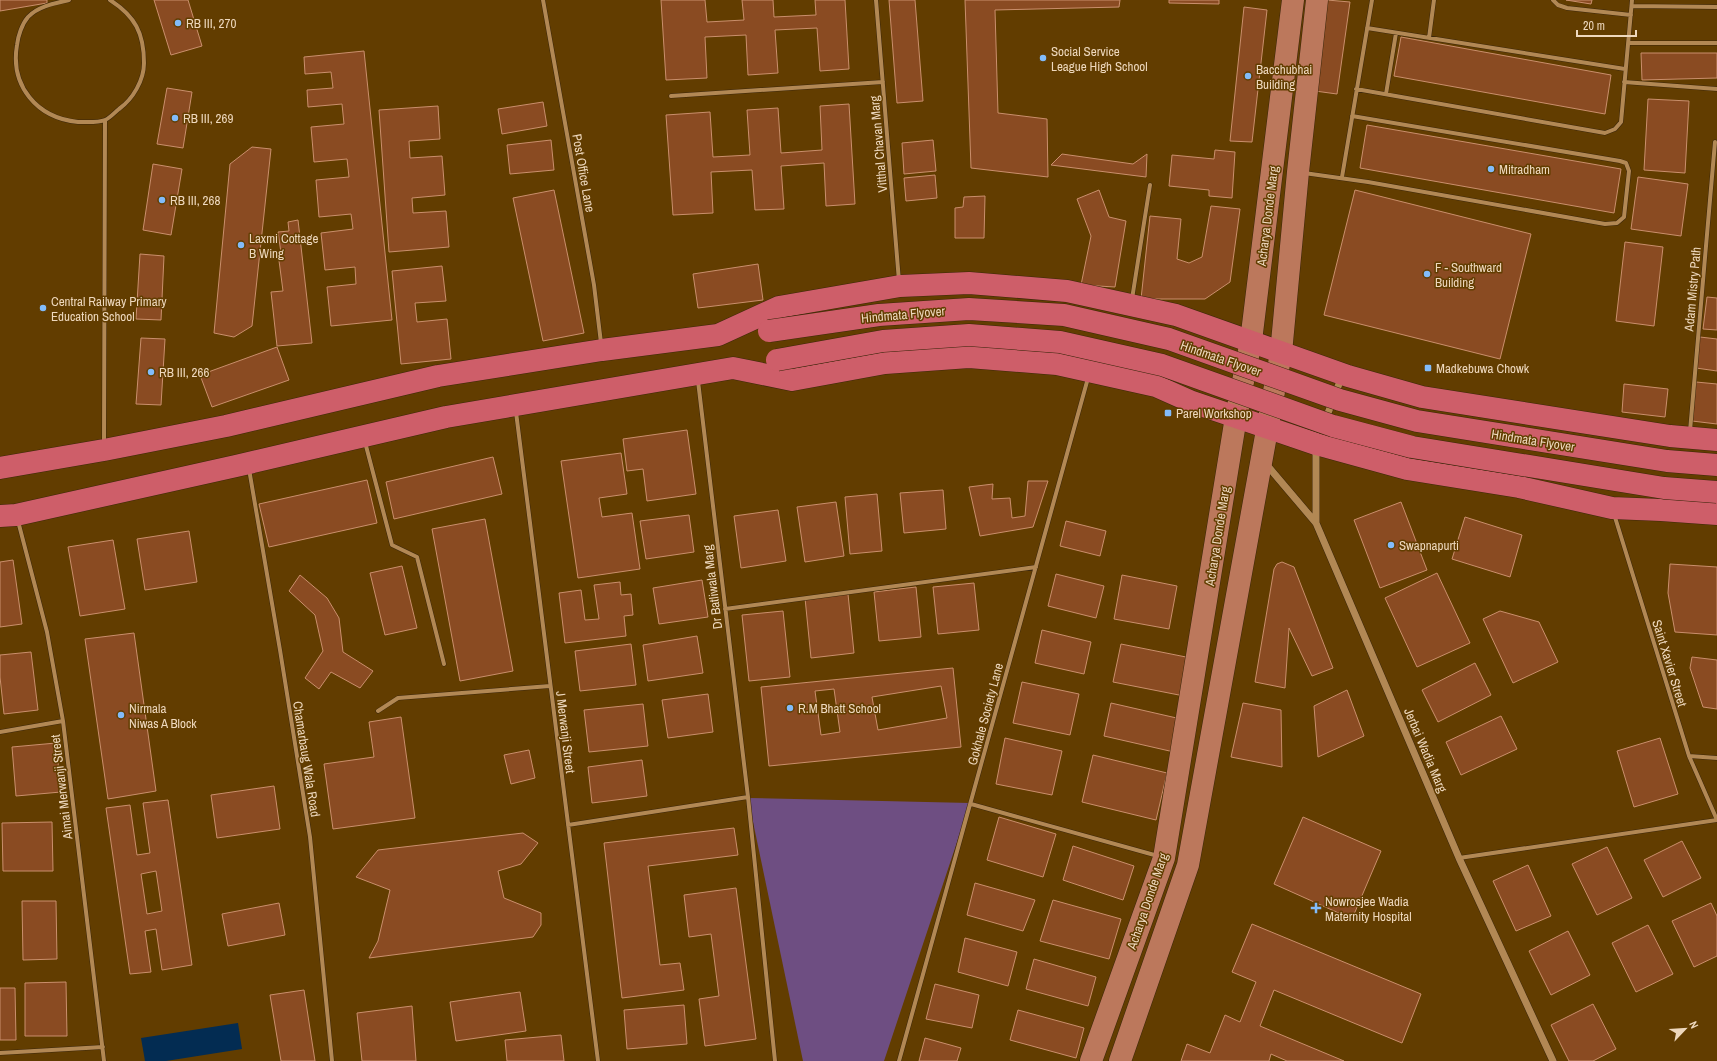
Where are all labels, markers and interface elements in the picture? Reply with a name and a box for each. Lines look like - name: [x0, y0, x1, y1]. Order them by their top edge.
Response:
- scale bar: [1577, 12, 1636, 38]
- place label: RB III, 270: [186, 15, 236, 32]
- marker: RB III, 270: [173, 18, 183, 28]
- text: 20 m: [1583, 18, 1605, 34]
- place label: Social Service League High School: [1051, 43, 1148, 75]
- marker: Social Service League High School: [1038, 53, 1048, 63]
- place label: Bacchubhai Building: [1256, 61, 1312, 93]
- marker: Bacchubhai Building: [1243, 71, 1253, 81]
- street label: Vitthal Chavan Marg: [866, 95, 891, 193]
- place label: RB III, 269: [183, 110, 233, 127]
- marker: RB III, 269: [170, 113, 180, 123]
- street label: Post Office Lane: [568, 133, 599, 214]
- place label: Mitradham: [1499, 161, 1550, 178]
- marker: Mitradham: [1486, 164, 1496, 174]
- street label: Acharya Donde Marg: [1253, 165, 1282, 268]
- place label: RB III, 268: [170, 192, 220, 209]
- marker: RB III, 268: [157, 195, 167, 205]
- place label: Laxmi Cottage B Wing: [249, 230, 318, 262]
- marker: Laxmi Cottage B Wing: [236, 240, 246, 250]
- street label: Adam Mistry Path: [1680, 246, 1705, 333]
- place label: F - Southward Building: [1435, 259, 1502, 291]
- marker: F - Southward Building: [1422, 269, 1432, 279]
- place label: Central Railway Primary Education School: [51, 293, 167, 325]
- street label: Hindmata Flyover: [860, 302, 946, 327]
- marker: Central Railway Primary Education School: [38, 303, 48, 313]
- street label: Hindmata Flyover: [1178, 337, 1264, 380]
- place label: Madkebuwa Chowk: [1436, 360, 1530, 377]
- marker: Madkebuwa Chowk: [1423, 363, 1433, 373]
- place label: RB III, 266: [159, 364, 209, 381]
- marker: RB III, 266: [146, 367, 156, 377]
- place label: Parel Workshop: [1176, 405, 1252, 422]
- marker: Parel Workshop: [1163, 408, 1173, 418]
- street label: Hindmata Flyover: [1490, 426, 1576, 456]
- street label: Acharya Donde Marg: [1201, 485, 1234, 588]
- place label: Swapnapurti: [1399, 537, 1459, 554]
- marker: Swapnapurti: [1386, 540, 1396, 550]
- street label: Dr Batliwala Marg: [699, 544, 726, 630]
- street label: Saint Xavier Street: [1648, 618, 1691, 709]
- street label: Gokhale Society Lane: [964, 661, 1007, 767]
- street label: J Merwanji Street: [552, 690, 579, 774]
- place label: Nirmala Niwas A Block: [129, 700, 197, 732]
- street label: Chamarbaug Wala Road: [289, 700, 324, 818]
- place label: R.M Bhatt School: [798, 700, 881, 717]
- marker: R.M Bhatt School: [785, 703, 795, 713]
- street label: Jerbai Wadia Marg: [1400, 705, 1451, 795]
- marker: Nirmala Niwas A Block: [116, 710, 126, 720]
- street label: Aimai Merwanji Street: [47, 734, 76, 841]
- street label: Acharya Donde Marg: [1123, 851, 1172, 952]
- place label: Nowrosjee Wadia Maternity Hospital: [1325, 893, 1412, 925]
- marker: Nowrosjee Wadia Maternity Hospital: [1310, 902, 1322, 914]
- north arrow: [1665, 1009, 1705, 1049]
- text: N: [1686, 1019, 1702, 1031]

